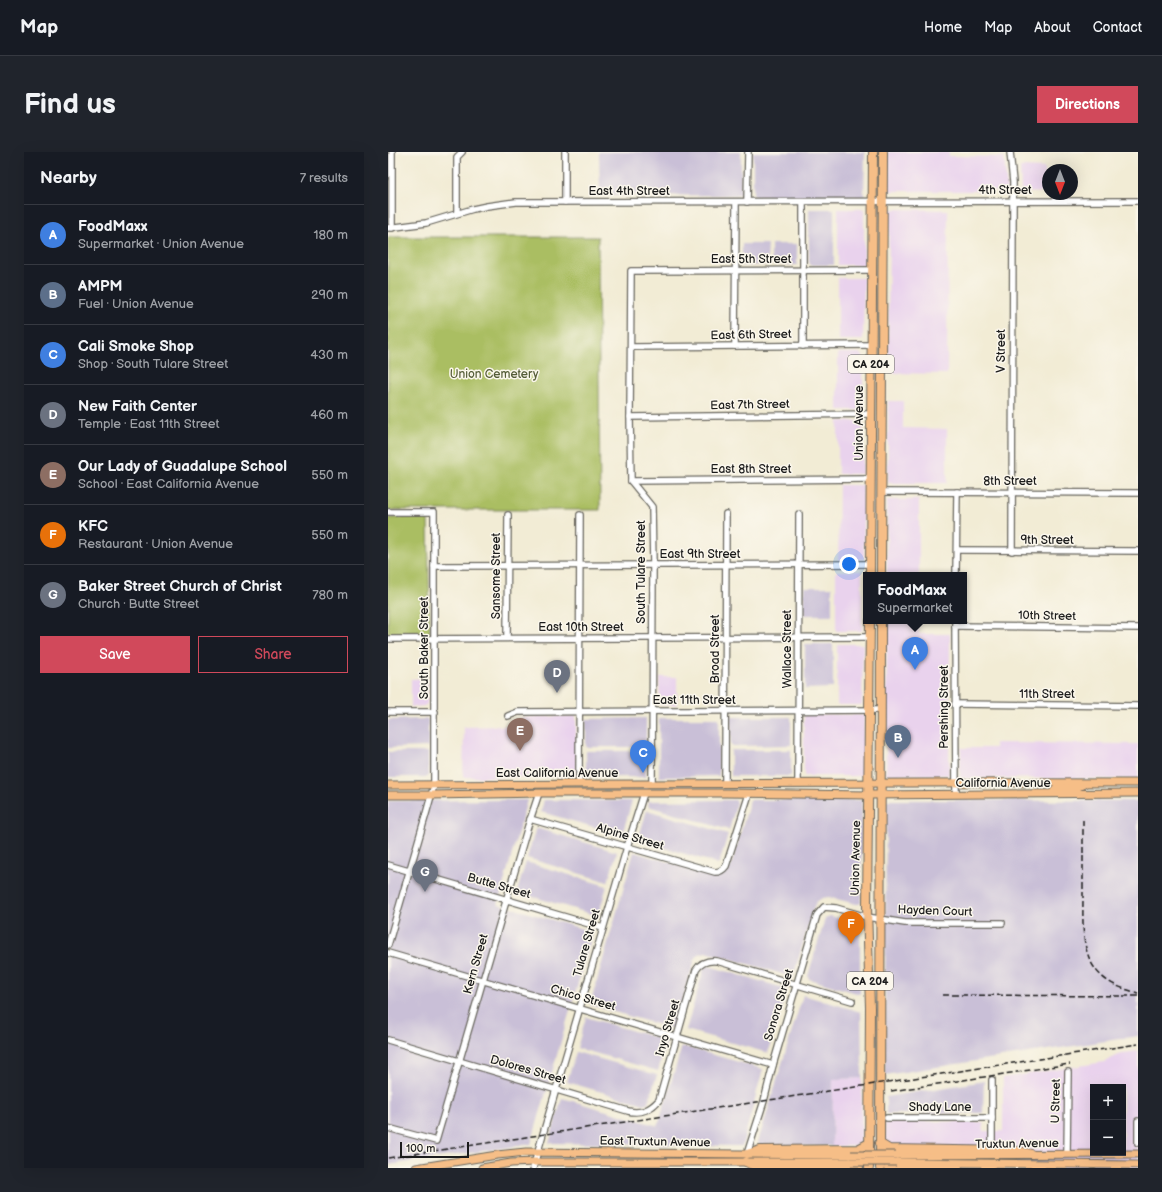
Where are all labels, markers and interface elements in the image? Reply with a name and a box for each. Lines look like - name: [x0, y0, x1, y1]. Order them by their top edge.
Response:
- text: Map: [20, 16, 58, 39]
- text: Home: [924, 19, 962, 36]
- text: Map: [984, 19, 1012, 36]
- text: About: [1034, 19, 1071, 36]
- text: Contact: [1093, 19, 1142, 36]
- button: Directions: [1037, 86, 1138, 123]
- text: Find us: [24, 88, 116, 121]
- north arrow: [1042, 164, 1078, 200]
- text: Nearby: [40, 168, 97, 188]
- text: 7 results: [300, 170, 348, 186]
- street label: 4th Street: [978, 183, 1032, 198]
- street label: East 4th Street: [588, 184, 670, 199]
- text: FoodMaxx: [78, 217, 147, 236]
- text: A: [49, 227, 57, 243]
- text: 180 m: [313, 227, 348, 243]
- text: Supermarket · Union Avenue: [78, 236, 244, 252]
- street label: East 5th Street: [711, 252, 792, 267]
- text: AMPM: [78, 277, 122, 296]
- text: B: [48, 287, 58, 303]
- text: 290 m: [311, 287, 348, 303]
- text: Fuel · Union Avenue: [78, 296, 194, 312]
- street label: East 6th Street: [710, 327, 792, 343]
- street label: V Street: [994, 329, 1009, 373]
- text: Cali Smoke Shop: [78, 337, 194, 356]
- text: C: [48, 347, 58, 363]
- text: 430 m: [310, 347, 348, 363]
- road number: CA 204: [848, 355, 894, 373]
- text: Shop · South Tulare Street: [78, 356, 228, 372]
- park label: Union Cemetery: [450, 367, 539, 382]
- street label: Union Avenue: [852, 385, 867, 461]
- text: New Faith Center: [78, 397, 197, 416]
- street label: East 7th Street: [710, 397, 790, 413]
- text: D: [48, 407, 58, 423]
- text: 460 m: [310, 407, 348, 423]
- text: Temple · East 11th Street: [78, 416, 220, 432]
- text: Our Lady of Guadalupe School: [78, 457, 287, 476]
- street label: East 8th Street: [711, 462, 792, 477]
- text: E: [49, 467, 57, 483]
- text: 550 m: [311, 467, 348, 483]
- street label: 8th Street: [983, 474, 1037, 489]
- text: School · East California Avenue: [78, 476, 259, 492]
- text: KFC: [78, 517, 108, 536]
- street label: South Tulare Street: [634, 520, 649, 624]
- text: F: [49, 527, 57, 543]
- text: 550 m: [311, 527, 348, 543]
- street label: Sansome Street: [489, 532, 504, 619]
- street label: 9th Street: [1020, 533, 1074, 548]
- text: Restaurant · Union Avenue: [78, 536, 233, 552]
- street label: East 9th Street: [660, 547, 741, 562]
- your location: [839, 554, 859, 574]
- popup: [863, 572, 967, 624]
- text: Baker Street Church of Christ: [78, 577, 282, 596]
- text: FoodMaxx: [877, 581, 946, 600]
- text: G: [48, 587, 58, 603]
- text: 780 m: [312, 587, 348, 603]
- text: Church · Butte Street: [78, 596, 199, 612]
- street label: South Baker Street: [417, 597, 432, 699]
- text: Supermarket: [877, 600, 953, 616]
- street label: 10th Street: [1018, 608, 1076, 624]
- street label: Wallace Street: [780, 609, 795, 688]
- street label: Broad Street: [708, 614, 723, 683]
- street label: East 10th Street: [538, 620, 624, 635]
- button: Save: [40, 636, 190, 673]
- button: Share: [198, 636, 348, 673]
- pin: A: [902, 637, 928, 670]
- pin: D: [544, 660, 570, 693]
- street label: Pershing Street: [937, 665, 952, 749]
- street label: 11th Street: [1019, 687, 1075, 702]
- street label: East 11th Street: [652, 693, 736, 708]
- pin: E: [507, 718, 533, 751]
- pin: B: [885, 725, 911, 758]
- pin: C: [630, 740, 656, 773]
- street label: East California Avenue: [496, 766, 618, 781]
- street label: California Avenue: [955, 776, 1051, 791]
- street label: Alpine Street: [594, 820, 666, 854]
- street label: Union Avenue: [848, 820, 864, 896]
- pin: G: [412, 859, 438, 892]
- street label: Butte Street: [466, 870, 533, 902]
- street label: Hayden Court: [897, 902, 973, 920]
- street label: Tulare Street: [570, 907, 604, 978]
- pin: F: [838, 911, 864, 944]
- street label: Kern Street: [460, 932, 492, 996]
- street label: Sonora Street: [761, 967, 797, 1043]
- road number: CA 204: [847, 972, 893, 990]
- street label: Chico Street: [549, 982, 618, 1015]
- street label: Inyo Street: [653, 998, 683, 1058]
- street label: Dolores Street: [488, 1052, 568, 1088]
- street label: U Street: [1048, 1078, 1064, 1124]
- map controls: [1090, 1084, 1126, 1156]
- button: +: [1090, 1084, 1126, 1120]
- street label: Shady Lane: [909, 1100, 971, 1115]
- button: −: [1090, 1120, 1126, 1156]
- street label: East Truxtun Avenue: [599, 1134, 711, 1150]
- street label: Truxtun Avenue: [975, 1136, 1059, 1152]
- scale bar: [400, 1140, 469, 1159]
- text: 100 m: [406, 1142, 435, 1155]

